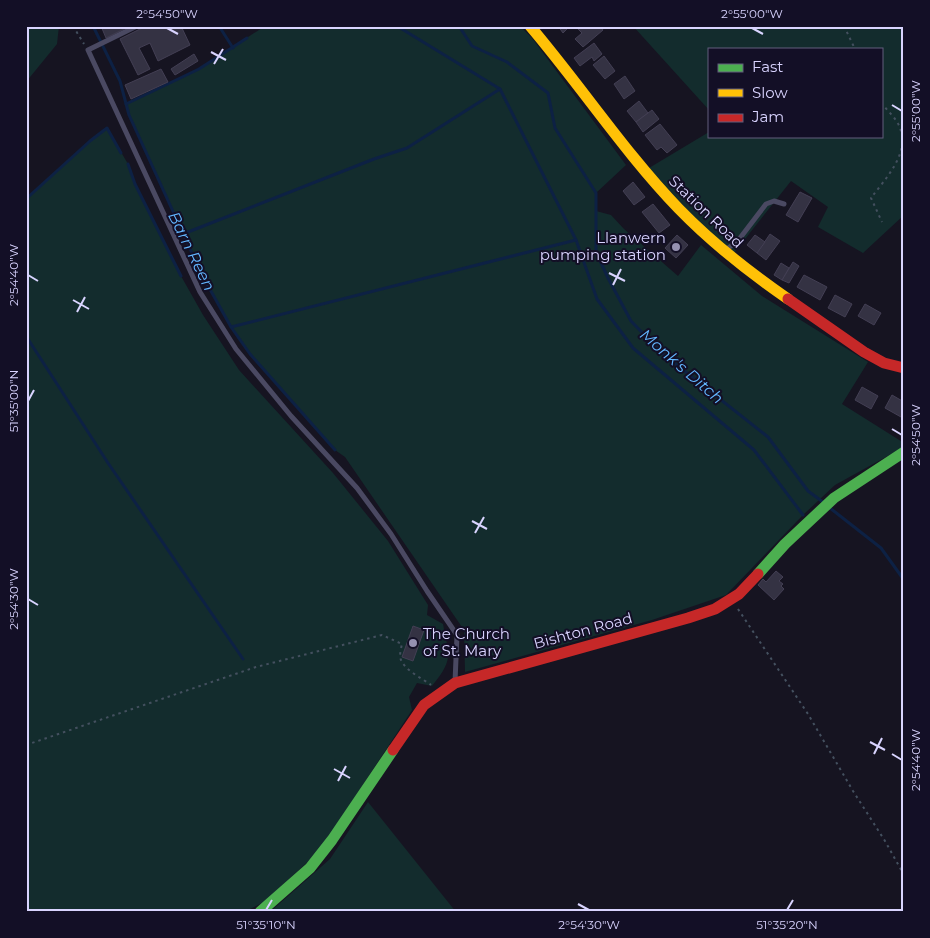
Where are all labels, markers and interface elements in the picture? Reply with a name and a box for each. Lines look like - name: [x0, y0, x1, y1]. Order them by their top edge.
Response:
- text: 2°54'50"W: [136, 6, 198, 21]
- text: 2°55'00"W: [721, 6, 783, 21]
- legend: [708, 48, 882, 138]
- text: Fast: [752, 57, 783, 76]
- text: 2°55'00"W: [908, 80, 923, 142]
- text: Slow: [752, 83, 788, 102]
- text: Jam: [751, 107, 784, 126]
- street label: Station Road: [665, 171, 748, 252]
- water label: Barn Reen: [164, 208, 219, 294]
- place label: Llanwern pumping station: [540, 228, 666, 264]
- marker: Llanwern pumping station: [670, 241, 682, 253]
- text: 2°54'40"W: [6, 244, 21, 306]
- water label: Monk's Ditch: [636, 325, 727, 408]
- text: 51°35'00"N: [6, 370, 21, 432]
- text: 2°54'50"W: [908, 404, 923, 466]
- text: 2°54'30"W: [6, 568, 21, 630]
- street label: Bishton Road: [531, 608, 634, 653]
- place label: The Church of St. Mary: [423, 624, 510, 660]
- marker: The Church of St. Mary: [407, 637, 419, 649]
- text: 2°54'40"W: [908, 729, 923, 791]
- text: 51°35'10"N: [236, 917, 296, 932]
- text: 2°54'30"W: [558, 917, 620, 932]
- text: 51°35'20"N: [756, 917, 818, 932]

